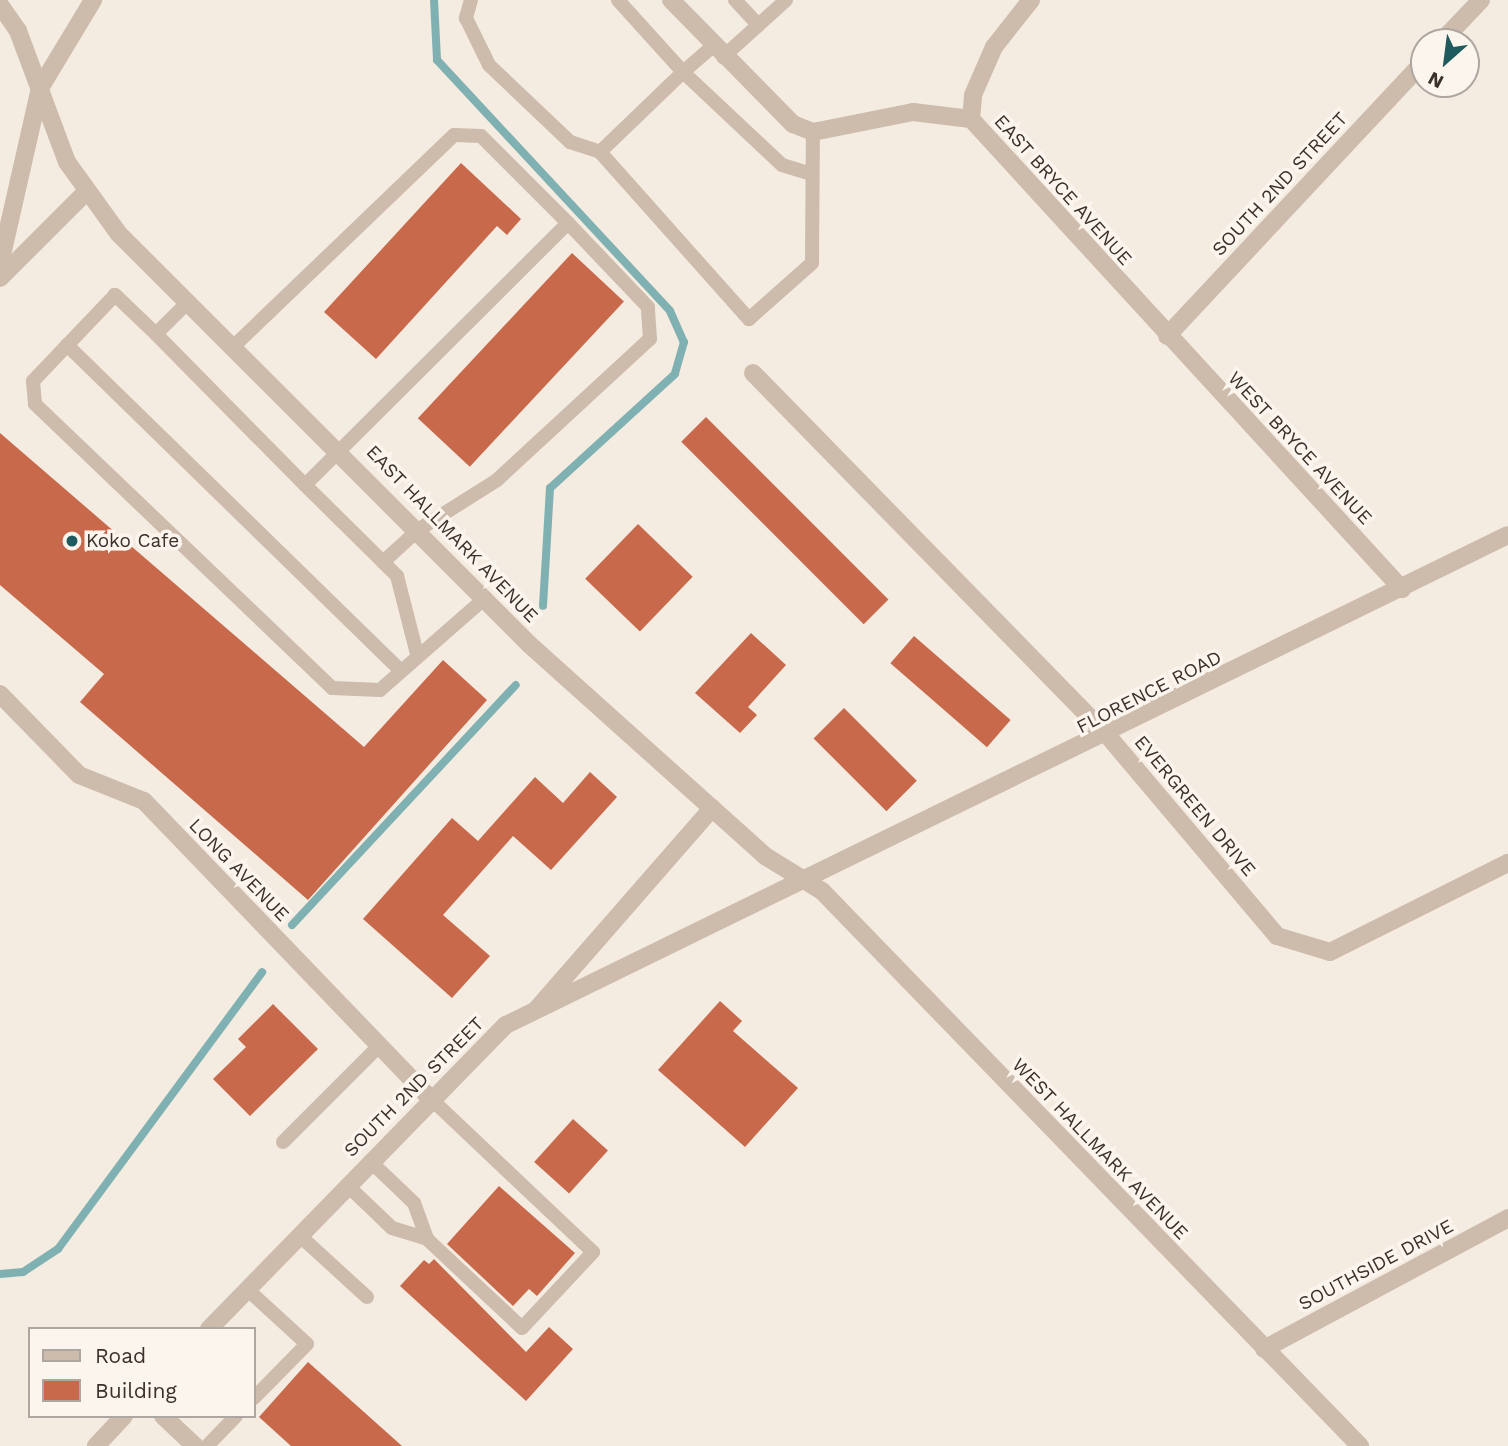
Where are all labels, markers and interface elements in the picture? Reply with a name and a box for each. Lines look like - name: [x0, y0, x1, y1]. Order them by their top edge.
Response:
- north arrow: [1410, 28, 1480, 98]
- text: N: [1424, 67, 1447, 94]
- street label: SOUTH 2ND STREET: [1207, 107, 1353, 261]
- street label: EAST BRYCE AVENUE: [989, 109, 1137, 271]
- street label: WEST BRYCE AVENUE: [1223, 366, 1377, 530]
- street label: EAST HALLMARK AVENUE: [361, 440, 543, 628]
- place label: Koko Cafe: [86, 530, 179, 552]
- marker: Koko Cafe: [64, 533, 80, 549]
- street label: FLORENCE ROAD: [1073, 646, 1225, 738]
- street label: EVERGREEN DRIVE: [1130, 731, 1260, 881]
- street label: LONG AVENUE: [184, 814, 294, 926]
- street label: SOUTH 2ND STREET: [339, 1012, 489, 1162]
- street label: WEST HALLMARK AVENUE: [1007, 1053, 1193, 1245]
- street label: SOUTHSIDE DRIVE: [1295, 1215, 1457, 1315]
- legend: [28, 1327, 256, 1418]
- text: Road: [95, 1343, 146, 1368]
- text: Building: [95, 1378, 177, 1403]

